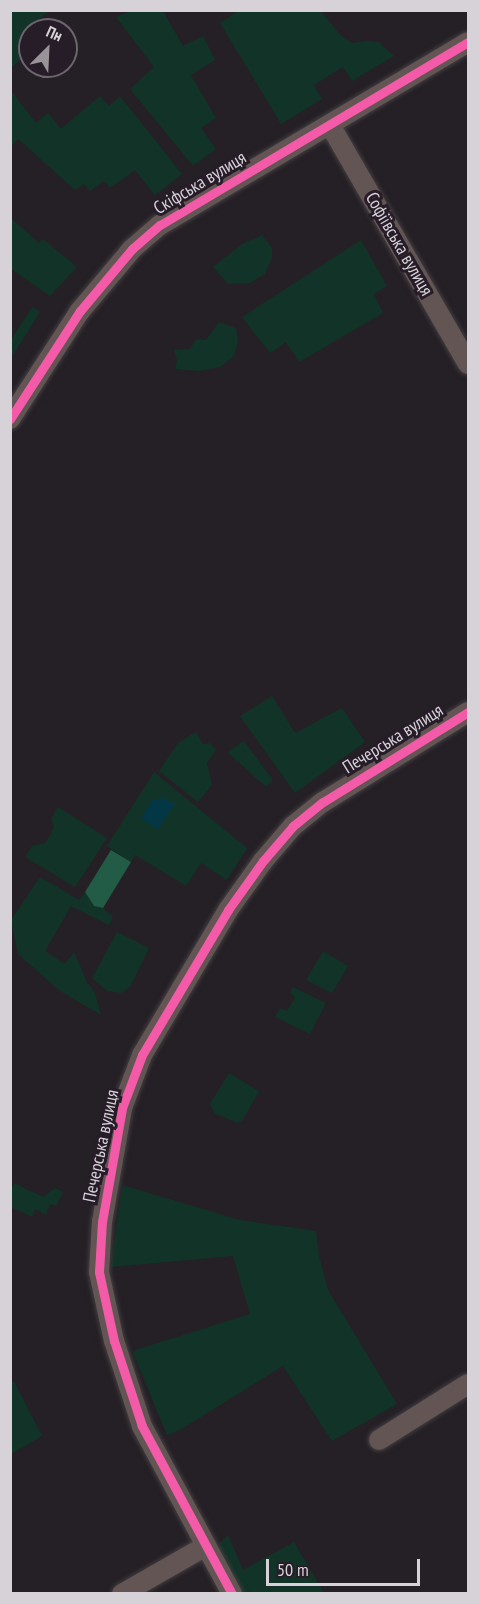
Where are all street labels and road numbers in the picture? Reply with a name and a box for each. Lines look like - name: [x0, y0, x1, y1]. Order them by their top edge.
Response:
- street label: Скіфська вулиця: [150, 147, 250, 219]
- street label: Софіївська вулиця: [361, 188, 437, 300]
- street label: Печерська вулиця: [339, 700, 447, 778]
- street label: Печерська вулиця: [79, 1088, 123, 1204]

